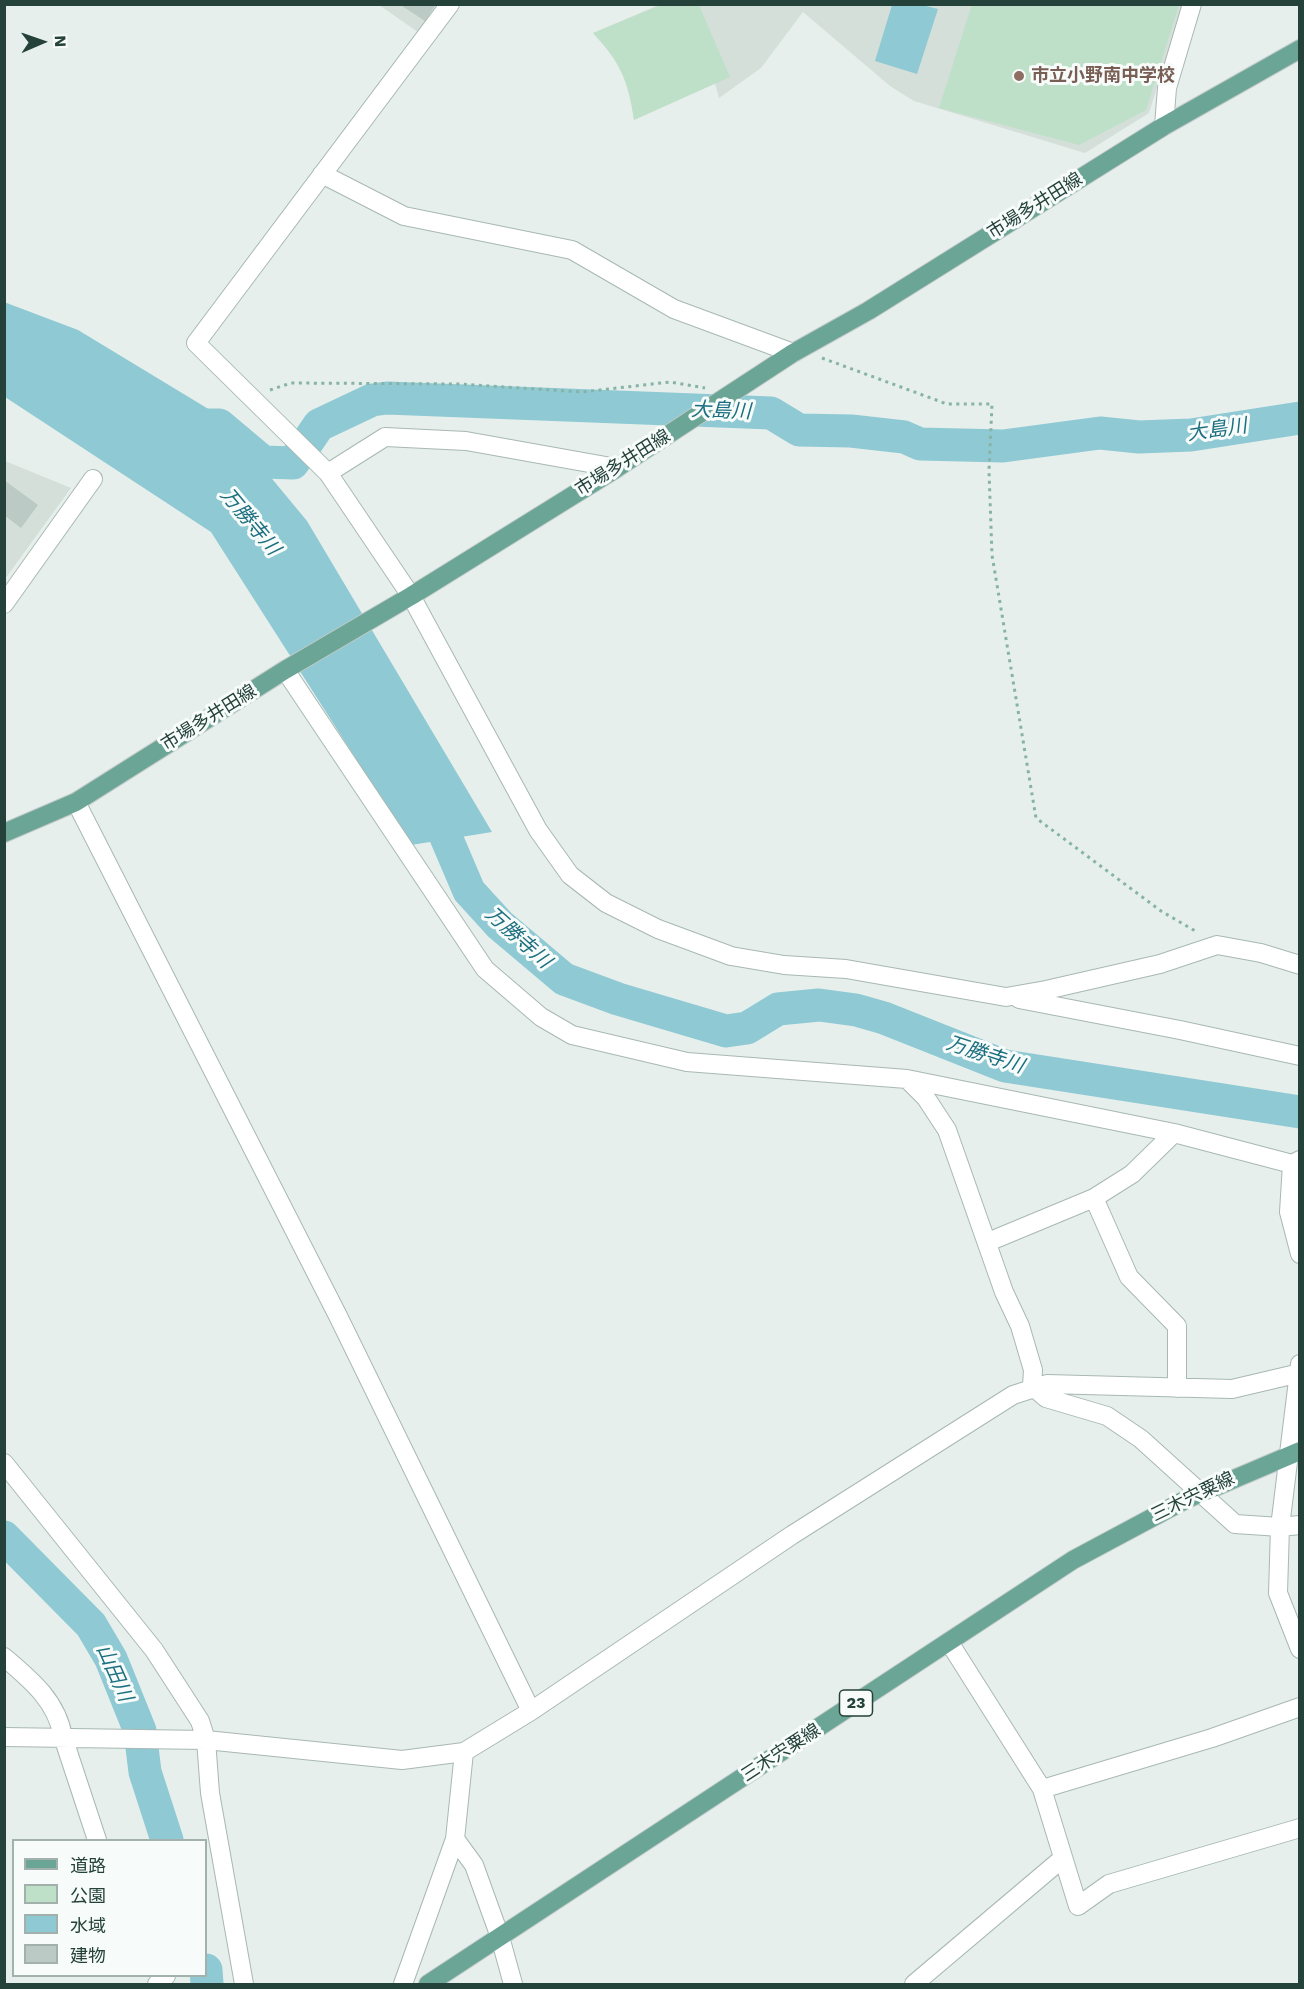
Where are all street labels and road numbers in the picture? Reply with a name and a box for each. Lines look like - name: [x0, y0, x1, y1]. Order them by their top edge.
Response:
- street label: 市場多井田線: [983, 168, 1087, 244]
- street label: 市場多井田線: [571, 425, 675, 501]
- street label: 市場多井田線: [157, 680, 261, 756]
- street label: 三木宍粟線: [1148, 1468, 1238, 1526]
- road number: 23: [840, 1690, 872, 1716]
- street label: 三木宍粟線: [737, 1719, 825, 1787]

